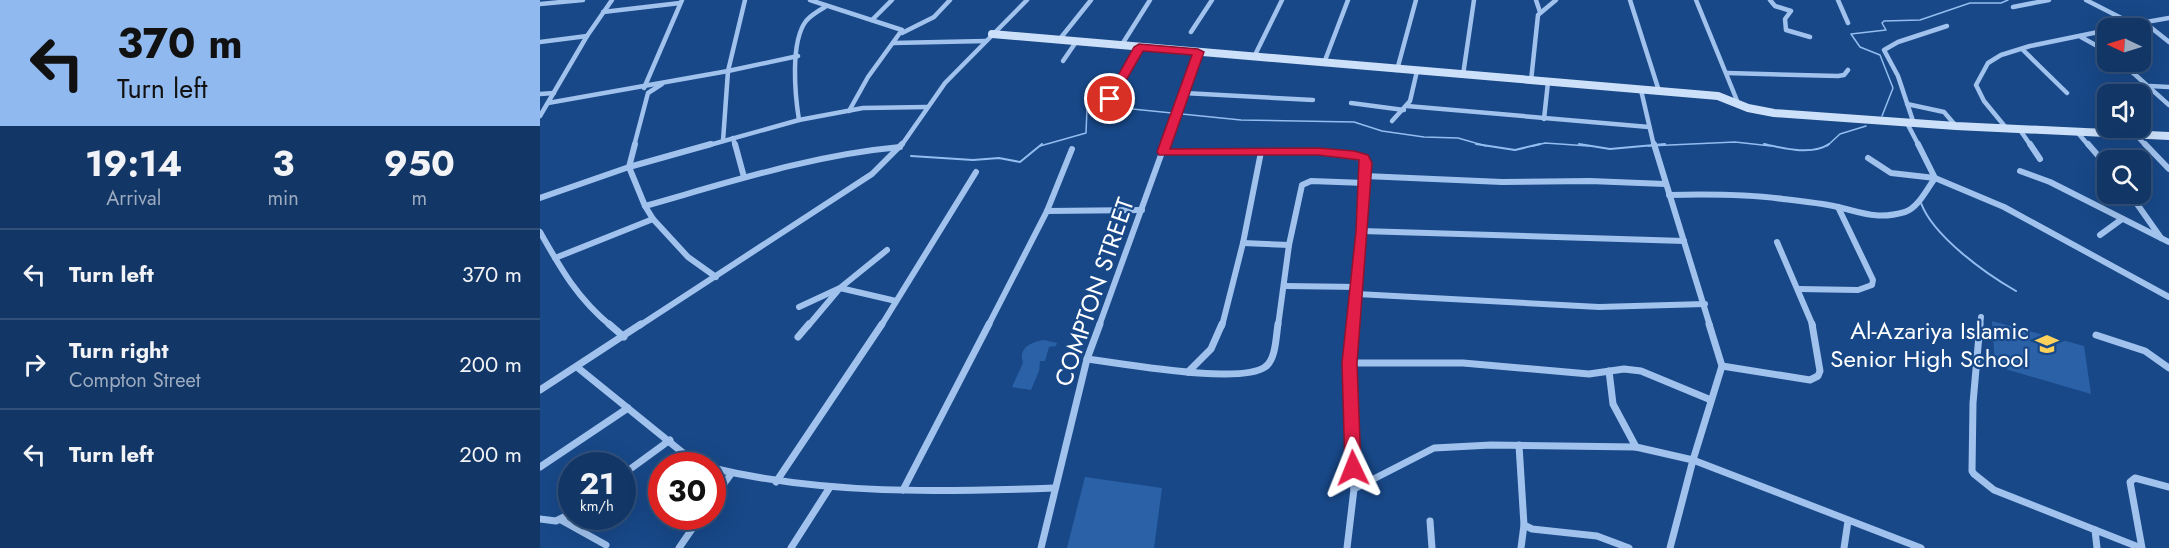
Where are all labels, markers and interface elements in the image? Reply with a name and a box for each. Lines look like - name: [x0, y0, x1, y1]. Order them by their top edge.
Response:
- text: 370 m: [117, 13, 243, 74]
- north arrow: [2097, 18, 2151, 72]
- map controls: [2097, 18, 2151, 204]
- icon: left: [18, 24, 96, 102]
- text: Turn left: [117, 69, 207, 108]
- pin: [1084, 73, 1135, 124]
- icon: arrive: [1093, 82, 1126, 115]
- button: sound: [2097, 84, 2151, 138]
- text: 19:14: [85, 137, 182, 189]
- text: 3: [272, 137, 294, 189]
- text: 950: [384, 137, 455, 189]
- button: search: [2097, 150, 2151, 204]
- text: Arrival: [106, 184, 161, 213]
- text: min: [267, 184, 299, 213]
- text: m: [412, 184, 427, 213]
- street label: COMPTON STREET: [1045, 193, 1143, 391]
- icon: left: [18, 258, 51, 291]
- text: Turn left: [69, 258, 154, 290]
- text: 370 m: [462, 258, 522, 290]
- place label: Al-Azariya Islamic Senior High School: [1830, 313, 2029, 376]
- school or university icon: Al-Azariya Islamic Senior High School: [2034, 331, 2060, 357]
- text: Turn right: [69, 334, 169, 366]
- icon: right: [18, 348, 51, 381]
- text: 200 m: [459, 348, 522, 380]
- text: Compton Street: [69, 366, 201, 395]
- position arrow: [1321, 436, 1385, 500]
- icon: left: [18, 438, 51, 471]
- text: Turn left: [69, 438, 154, 470]
- text: 200 m: [459, 438, 522, 470]
- speed limit sign: 30: [648, 452, 726, 530]
- text: 21: [580, 462, 614, 505]
- text: km/h: [580, 495, 614, 517]

